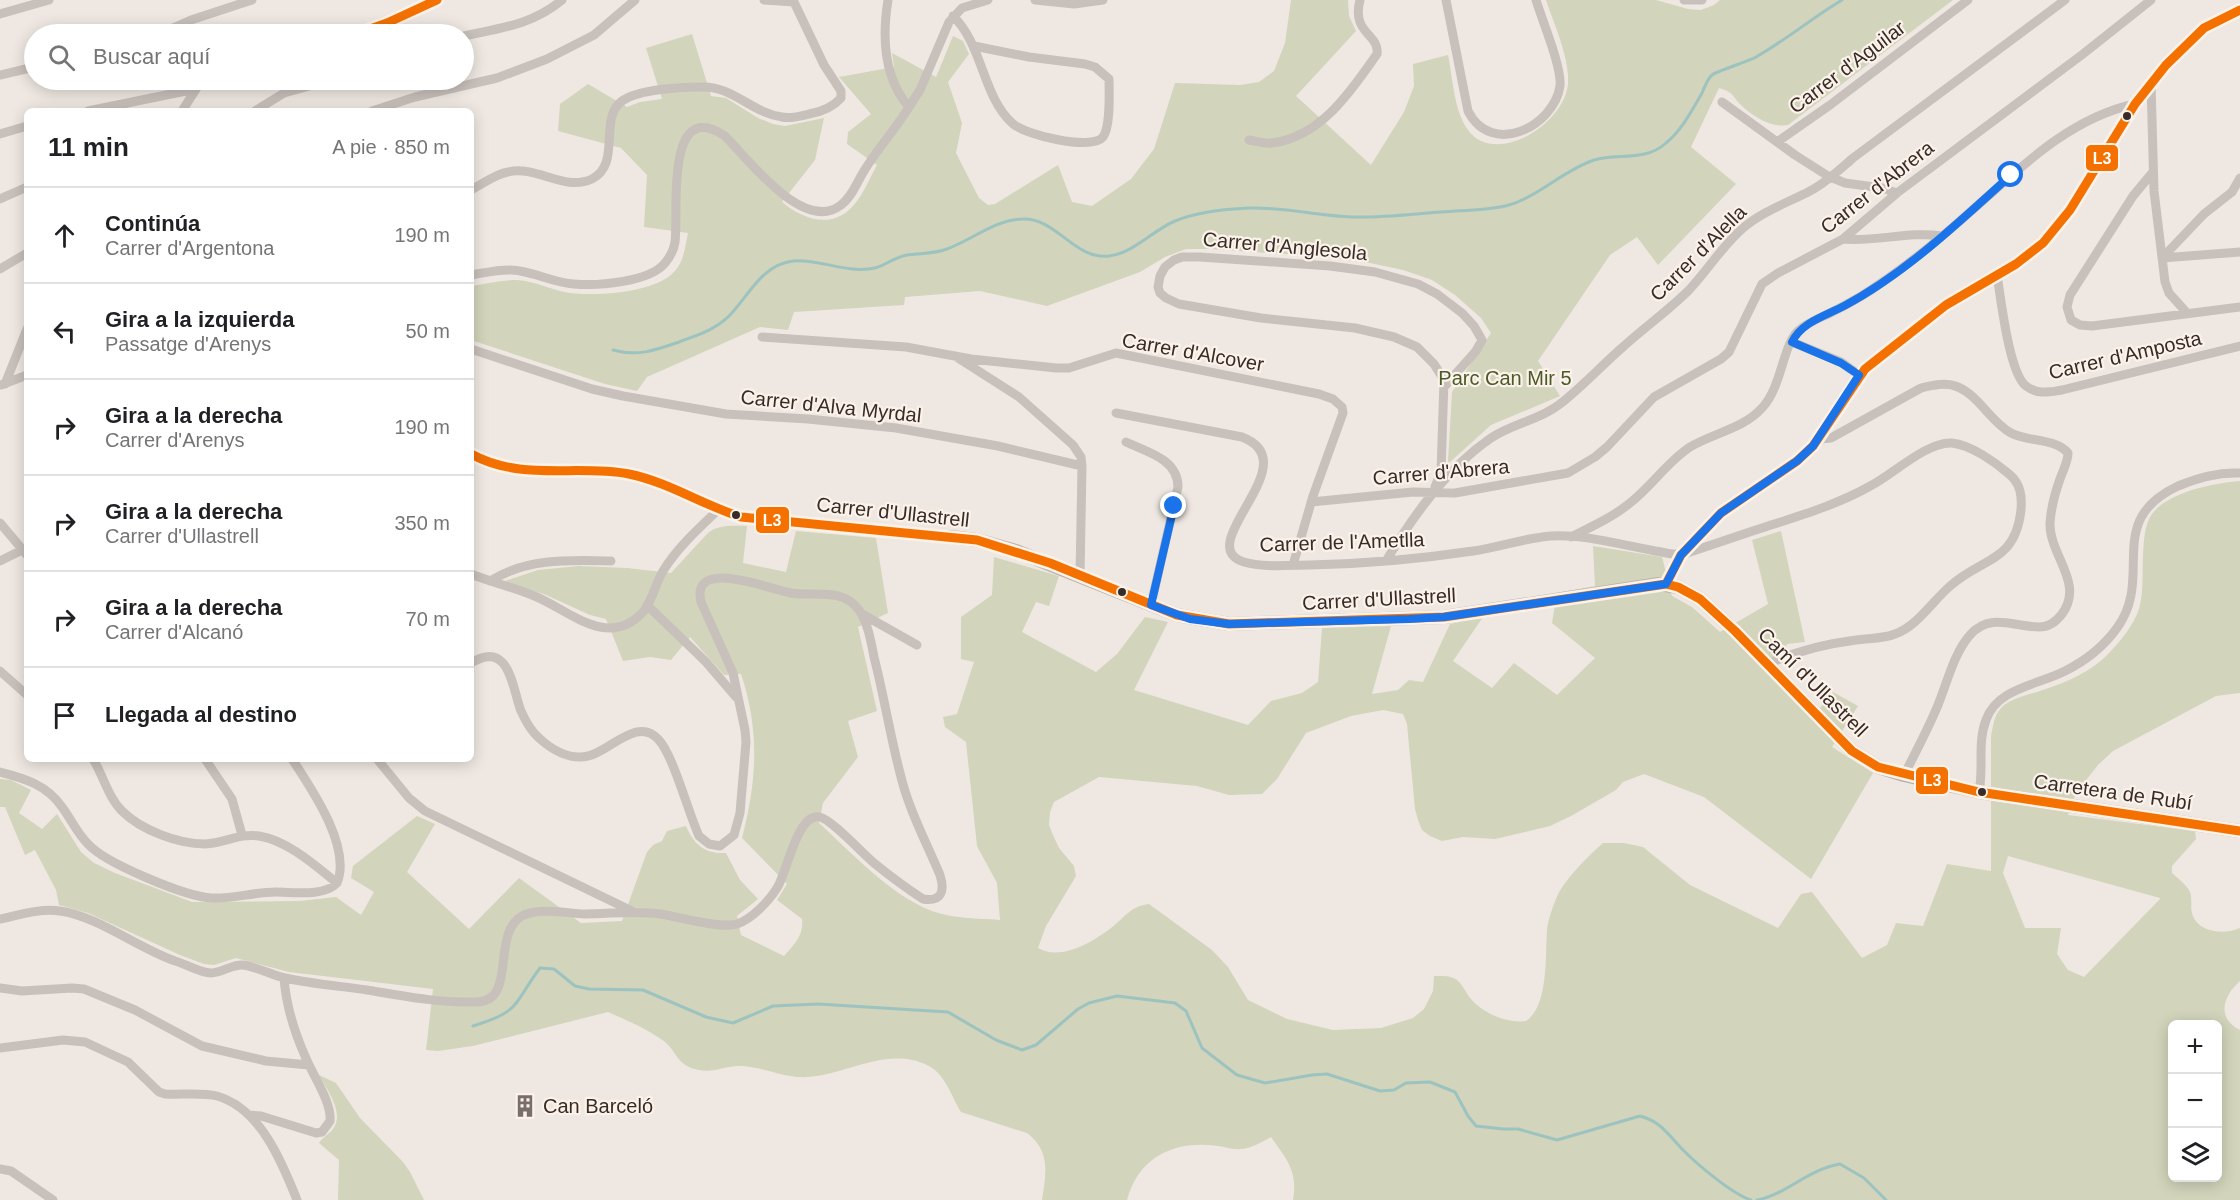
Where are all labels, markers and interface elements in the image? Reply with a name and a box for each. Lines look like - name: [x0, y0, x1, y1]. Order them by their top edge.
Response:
- street label: Carrer d'Aguilar: [1785, 16, 1910, 118]
- search box: [24, 24, 474, 90]
- icon: search: [45, 41, 78, 74]
- text: Buscar aquí: [93, 44, 210, 69]
- unlabelled marker: [2121, 110, 2133, 122]
- text: 11 min: [48, 132, 129, 162]
- text: A pie · 850 m: [332, 136, 450, 158]
- street label: Carrer d'Abrera: [1816, 136, 1939, 238]
- line badge: L3: [2085, 144, 2119, 172]
- text: L3: [2093, 150, 2111, 167]
- route start: [1997, 161, 2023, 187]
- street label: Carrer d'Alella: [1646, 200, 1751, 305]
- text: Continúa: [105, 211, 200, 236]
- icon: ahead: [48, 219, 81, 252]
- text: 190 m: [394, 224, 450, 246]
- street label: Carrer d'Anglesola: [1202, 228, 1369, 264]
- text: Carrer d'Argentona: [105, 237, 274, 259]
- text: Gira a la izquierda: [105, 307, 295, 332]
- icon: left: [48, 315, 81, 348]
- text: 50 m: [406, 320, 450, 342]
- street label: Carrer d'Amposta: [2046, 327, 2204, 383]
- street label: Carrer d'Alcover: [1120, 329, 1266, 375]
- text: Passatge d'Arenys: [105, 333, 271, 355]
- park label: Parc Can Mir 5: [1438, 367, 1572, 389]
- street label: Carrer d'Alva Myrdal: [740, 386, 922, 426]
- text: Gira a la derecha: [105, 403, 282, 428]
- icon: right: [48, 411, 81, 444]
- text: 190 m: [394, 416, 450, 438]
- text: Carrer d'Arenys: [105, 429, 244, 451]
- street label: Carrer d'Abrera: [1372, 455, 1511, 489]
- route end: [1160, 492, 1186, 518]
- street label: Carrer d'Ullastrell: [815, 493, 971, 531]
- text: Gira a la derecha: [105, 499, 282, 524]
- line badge: L3: [755, 506, 790, 534]
- icon: right: [48, 507, 81, 540]
- unlabelled marker: [730, 509, 742, 521]
- text: 350 m: [394, 512, 450, 534]
- text: L3: [763, 512, 781, 529]
- text: Carrer d'Ullastrell: [105, 525, 259, 547]
- street label: Carrer de l'Ametlla: [1259, 528, 1426, 556]
- street label: Carrer d'Ullastrell: [1302, 584, 1456, 614]
- unlabelled marker: [1116, 586, 1128, 598]
- text: Gira a la derecha: [105, 595, 282, 620]
- icon: right: [48, 603, 81, 636]
- text: 70 m: [406, 608, 450, 630]
- text: Carrer d'Alcanó: [105, 621, 243, 643]
- street label: Camí d'Ullastrell: [1754, 623, 1872, 741]
- icon: arrive: [48, 699, 81, 732]
- text: Llegada al destino: [105, 702, 297, 727]
- line badge: L3: [1915, 766, 1949, 795]
- street label: Carretera de Rubí: [2032, 770, 2194, 814]
- text: L3: [1923, 772, 1941, 789]
- unlabelled marker: [1976, 786, 1988, 798]
- map controls: [2168, 1020, 2222, 1182]
- button: +: [2168, 1020, 2222, 1074]
- button: −: [2168, 1074, 2222, 1128]
- building icon: Can Barceló: [512, 1093, 538, 1119]
- place label: Can Barceló: [543, 1095, 653, 1117]
- button: layers: [2168, 1128, 2222, 1182]

